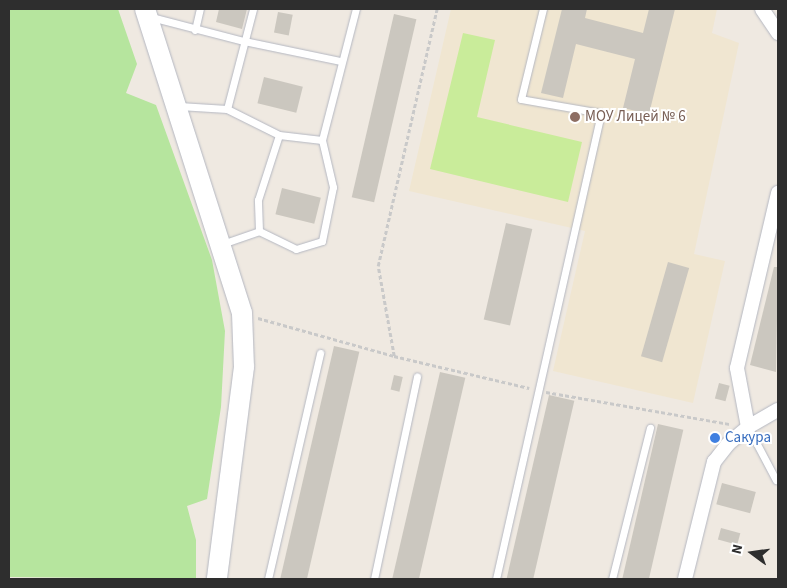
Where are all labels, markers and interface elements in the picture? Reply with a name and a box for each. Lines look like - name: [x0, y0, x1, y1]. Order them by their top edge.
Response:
- place label: МОУ Лицей № 6: [585, 108, 686, 126]
- marker: МОУ Лицей № 6: [569, 111, 581, 123]
- place label: Сакура: [725, 429, 771, 447]
- marker: Сакура: [709, 432, 721, 444]
- north arrow: [727, 528, 777, 578]
- text: N: [727, 542, 748, 556]

